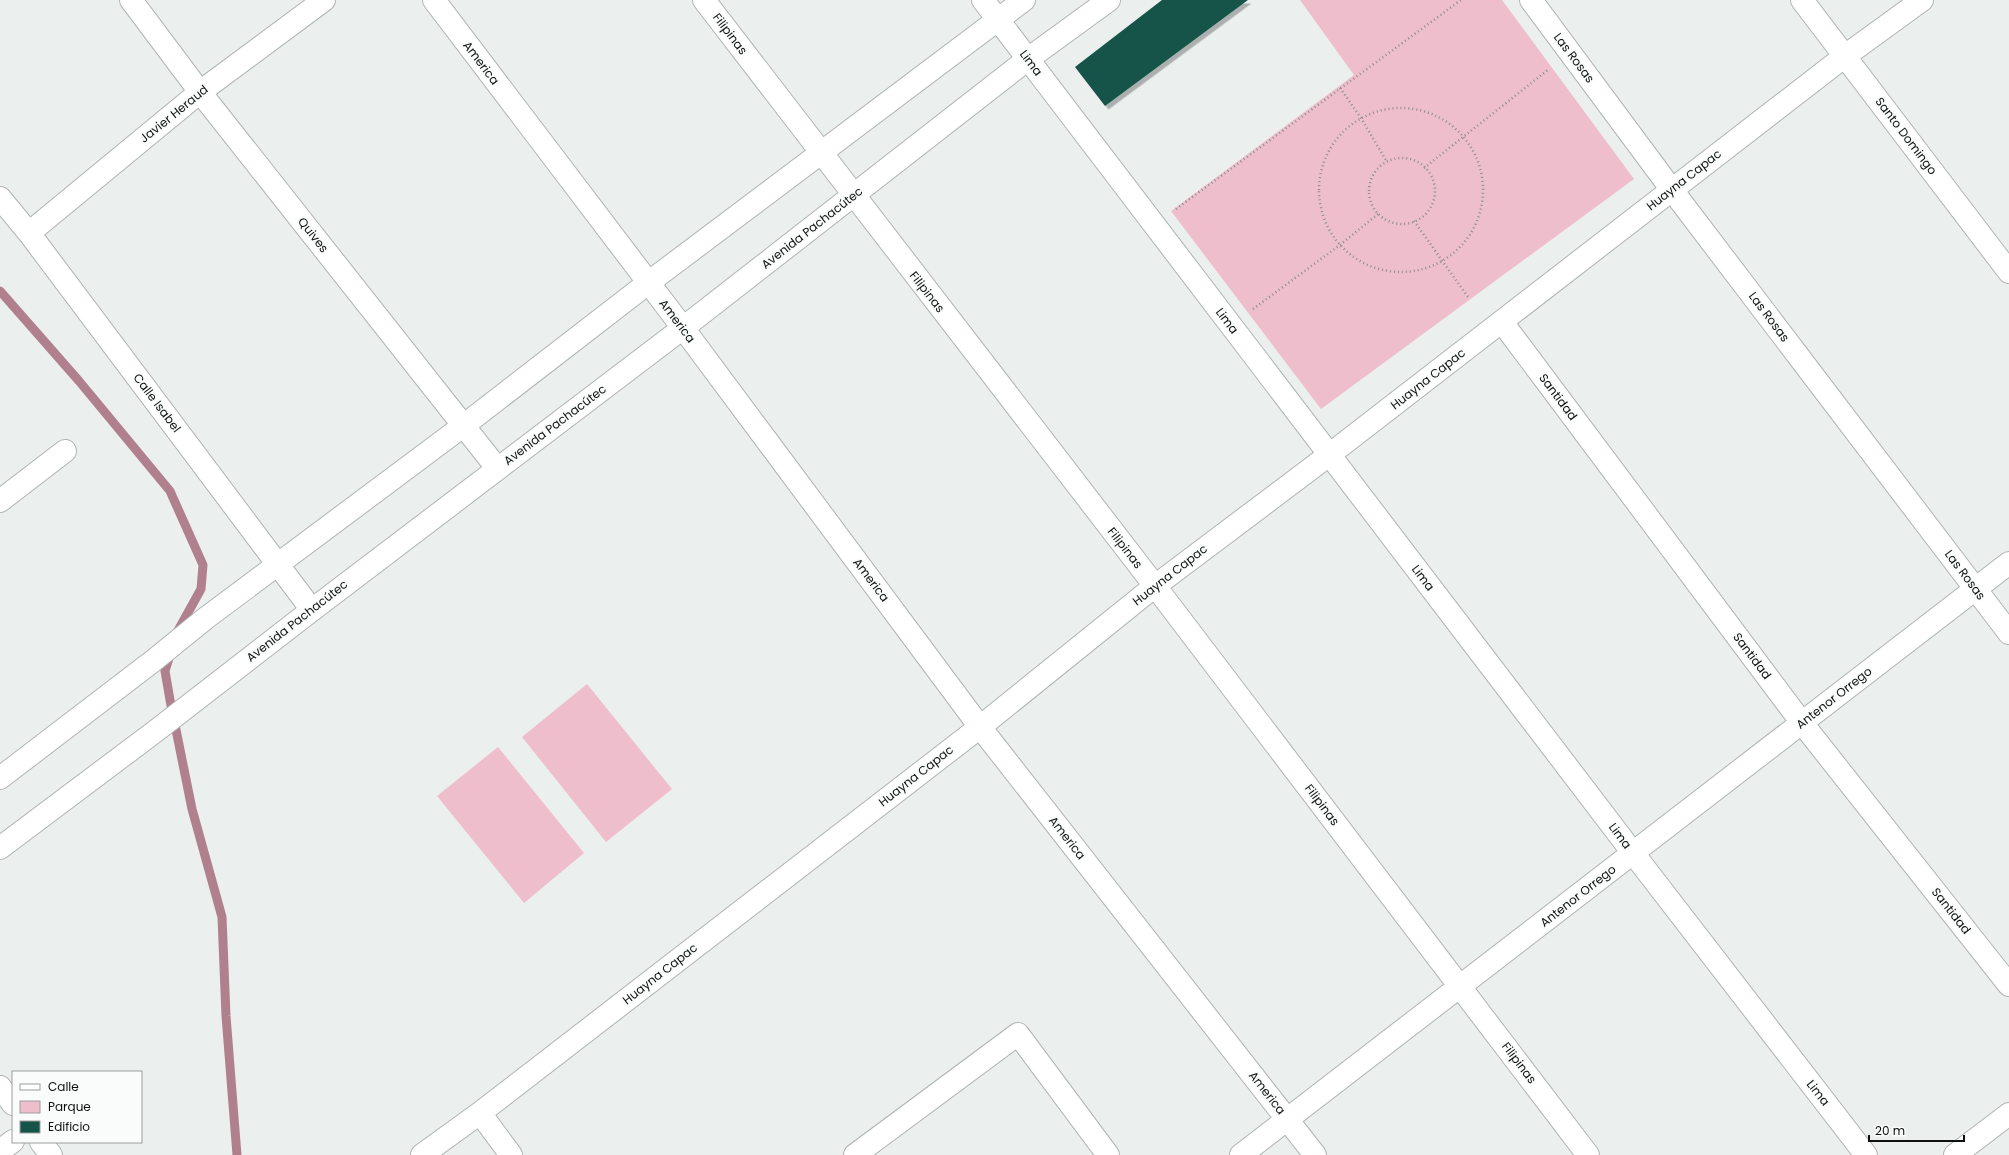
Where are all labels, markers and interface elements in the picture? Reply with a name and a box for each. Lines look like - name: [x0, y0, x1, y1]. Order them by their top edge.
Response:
- street label: Filipinas: [709, 9, 752, 58]
- street label: Las Rosas: [1550, 29, 1599, 86]
- street label: America: [459, 37, 503, 88]
- street label: Lima: [1016, 46, 1047, 79]
- street label: Javier Heraud: [136, 81, 211, 146]
- street label: Santo Domingo: [1872, 93, 1941, 178]
- street label: Huayna Capac: [1643, 145, 1725, 214]
- street label: Avenida Pachacútec: [757, 183, 866, 273]
- street label: Quives: [294, 213, 333, 256]
- street label: Filipinas: [906, 268, 949, 316]
- street label: Las Rosas: [1745, 288, 1794, 345]
- street label: America: [655, 295, 699, 346]
- street label: Lima: [1212, 304, 1243, 337]
- street label: Huayna Capac: [1387, 344, 1469, 413]
- street label: Calle Isabel: [130, 370, 185, 436]
- street label: Santidad: [1535, 370, 1582, 424]
- street label: Avenida Pachacútec: [500, 380, 610, 469]
- street label: Filipinas: [1104, 524, 1147, 572]
- street label: Huayna Capac: [1129, 540, 1211, 609]
- street label: Las Rosas: [1941, 546, 1990, 603]
- street label: America: [849, 554, 893, 605]
- street label: Lima: [1408, 561, 1439, 594]
- street label: Avenida Pachacútec: [242, 576, 351, 666]
- street label: Santidad: [1729, 629, 1776, 683]
- street label: Antenor Orrego: [1792, 662, 1876, 733]
- street label: Huayna Capac: [875, 741, 957, 810]
- street label: Filipinas: [1301, 780, 1344, 829]
- street label: America: [1045, 812, 1090, 863]
- street label: Lima: [1605, 819, 1636, 852]
- street label: Antenor Orrego: [1536, 860, 1620, 931]
- street label: Santidad: [1928, 884, 1975, 937]
- street label: Huayna Capac: [619, 939, 701, 1008]
- street label: Filipinas: [1498, 1038, 1541, 1087]
- street label: America: [1245, 1067, 1290, 1118]
- legend: [12, 1071, 142, 1143]
- street label: Lima: [1803, 1076, 1834, 1109]
- text: Calle: [48, 1078, 79, 1095]
- text: Parque: [48, 1098, 91, 1115]
- scale bar: [1869, 1117, 1964, 1143]
- text: Edificio: [48, 1118, 90, 1135]
- text: 20 m: [1875, 1122, 1905, 1139]

